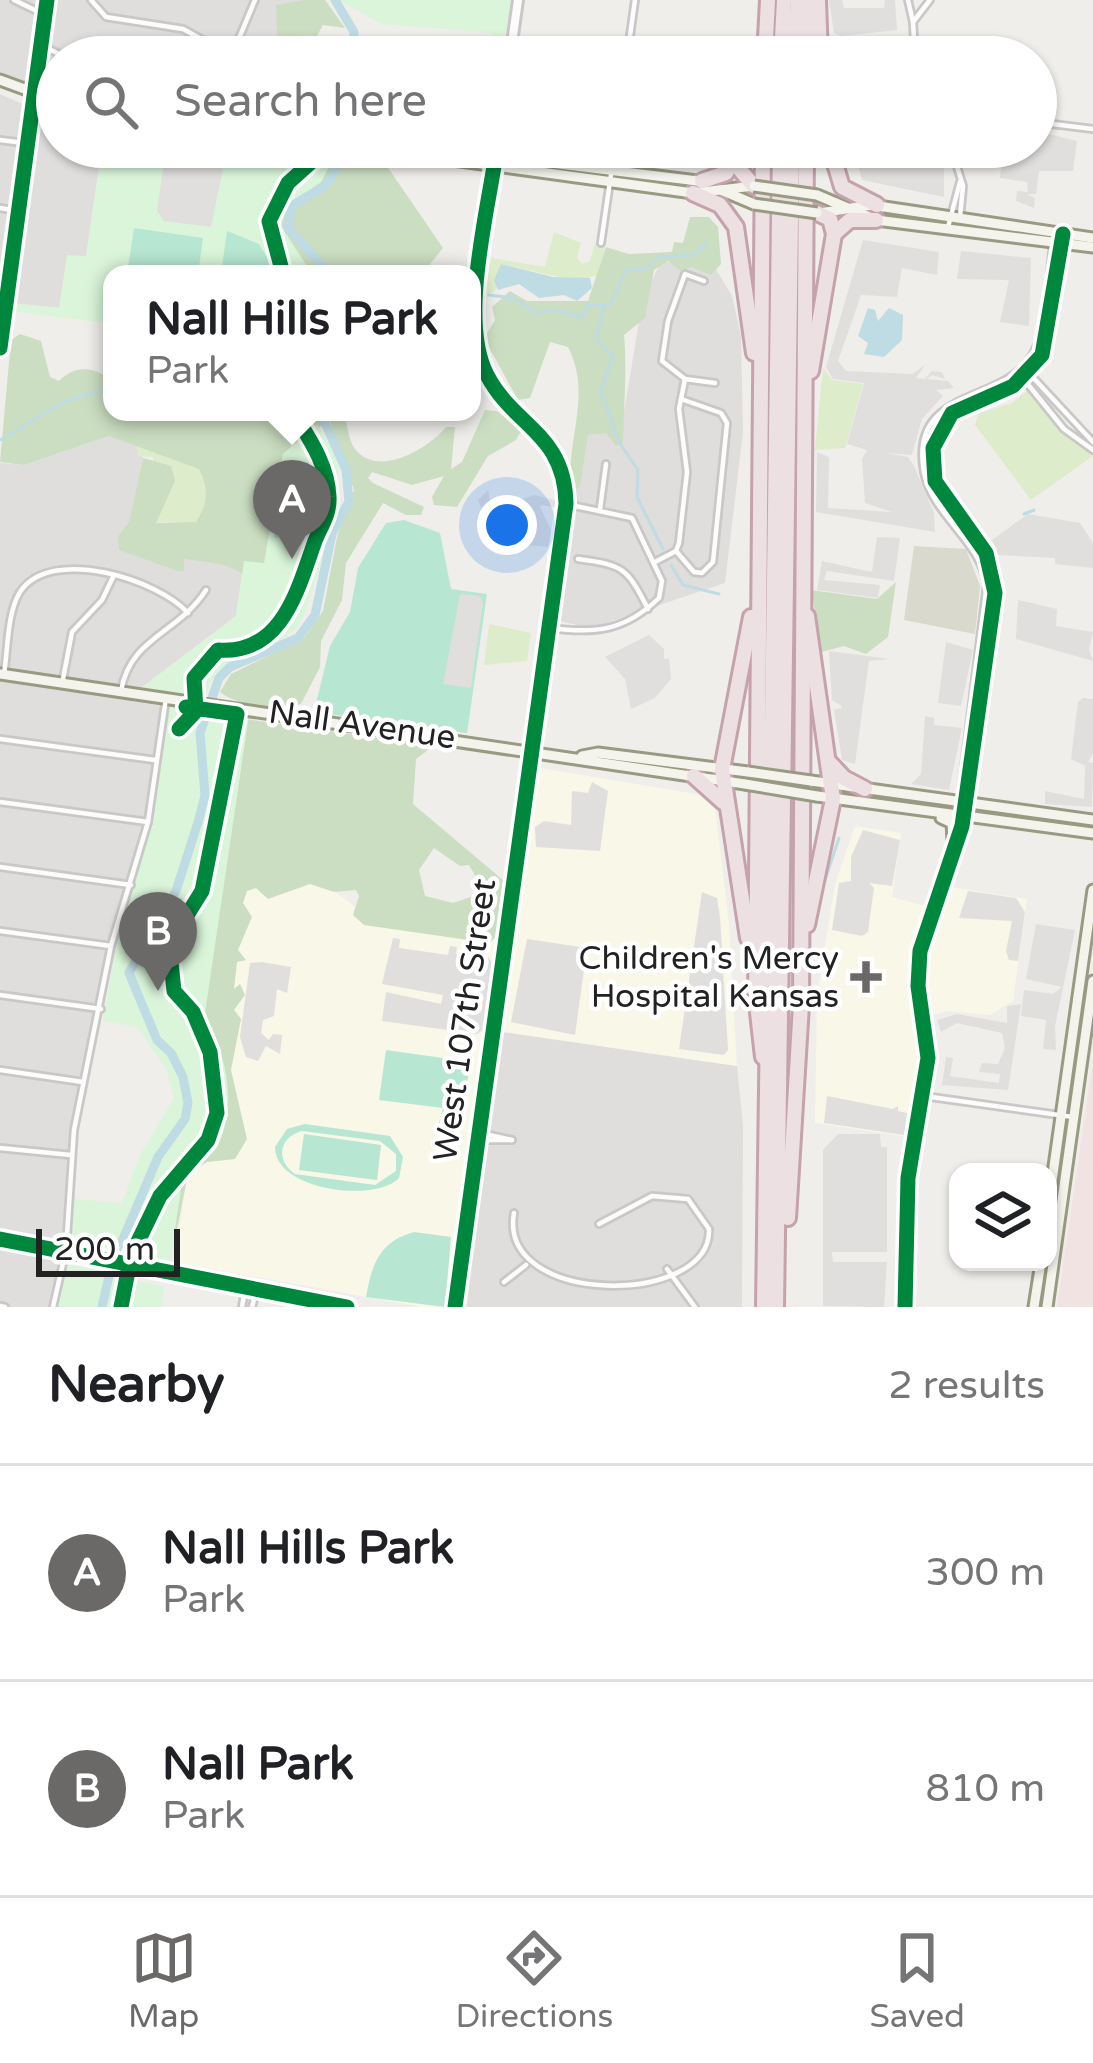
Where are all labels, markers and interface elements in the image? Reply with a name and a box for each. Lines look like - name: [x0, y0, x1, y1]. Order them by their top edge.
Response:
- search box: [36, 36, 1057, 168]
- icon: search: [78, 69, 144, 135]
- text: Search here: [174, 75, 427, 129]
- popup: [103, 265, 481, 421]
- text: Nall Hills Park: [146, 293, 438, 347]
- text: Park: [146, 347, 229, 394]
- pin: A: [253, 460, 331, 559]
- your location: [477, 495, 537, 555]
- street label: Nall Avenue: [266, 693, 458, 757]
- street label: West 107th Street: [426, 876, 504, 1164]
- pin: B: [119, 892, 197, 991]
- place label: Children's Mercy Hospital Kansas: [578, 939, 839, 1016]
- marker: Children's Mercy Hospital Kansas: [850, 961, 882, 993]
- map controls: [949, 1163, 1057, 1271]
- button: layers: [949, 1163, 1057, 1271]
- scale bar: [36, 1223, 180, 1276]
- text: 200 m: [54, 1230, 155, 1269]
- text: Nearby: [48, 1354, 225, 1416]
- text: 2 results: [888, 1362, 1045, 1409]
- text: Nall Hills Park: [162, 1522, 454, 1576]
- text: A: [72, 1549, 102, 1596]
- text: 300 m: [926, 1549, 1045, 1596]
- text: Park: [162, 1576, 245, 1623]
- text: Nall Park: [162, 1738, 354, 1792]
- text: B: [73, 1765, 101, 1812]
- text: 810 m: [926, 1765, 1045, 1812]
- text: Park: [162, 1792, 245, 1839]
- tab: Map: [128, 1925, 199, 2036]
- tab: Directions: [455, 1925, 613, 2036]
- tab: Saved: [870, 1925, 965, 2036]

